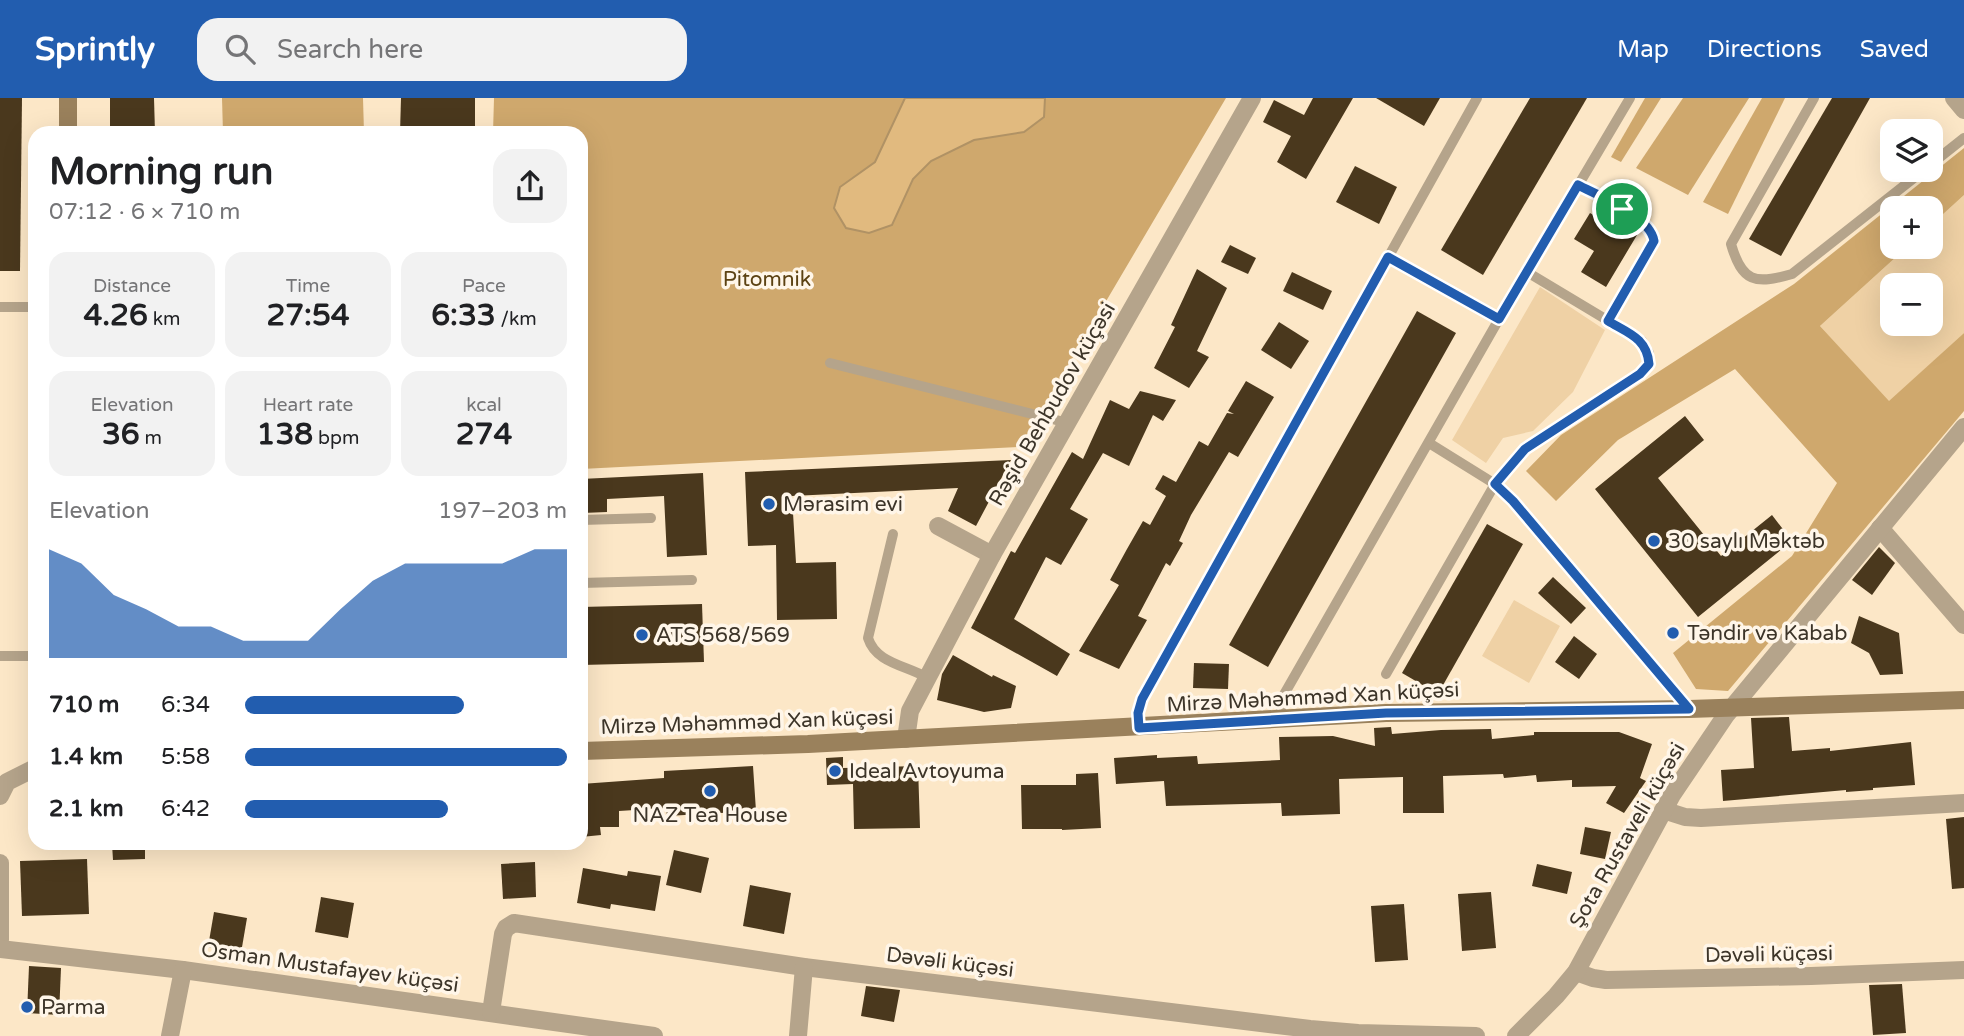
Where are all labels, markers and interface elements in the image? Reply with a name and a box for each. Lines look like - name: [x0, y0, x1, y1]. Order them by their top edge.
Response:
- search box: [197, 18, 687, 81]
- text: Sprintly: [35, 30, 155, 69]
- icon: search: [221, 30, 259, 68]
- text: Search here: [277, 34, 423, 65]
- text: Map: [1617, 35, 1669, 64]
- text: Directions: [1707, 35, 1822, 64]
- text: Saved: [1860, 35, 1929, 64]
- map controls: [1880, 119, 1943, 336]
- button: layers: [1880, 119, 1943, 182]
- text: Morning run: [49, 149, 273, 195]
- button: share: [493, 149, 567, 223]
- pin: [1592, 179, 1652, 239]
- icon: arrive: [1603, 190, 1641, 228]
- button: +: [1880, 196, 1943, 259]
- text: 07:12 · 6 × 710 m: [49, 198, 240, 226]
- park label: Pitomnik: [723, 267, 811, 292]
- button: −: [1880, 273, 1943, 336]
- text: Distance: [93, 275, 171, 297]
- text: Time: [286, 275, 330, 297]
- text: Pace: [462, 275, 506, 297]
- text: 4.26: [83, 297, 148, 334]
- text: 27:54: [266, 297, 350, 334]
- text: 6:33: [431, 297, 496, 334]
- street label: Rəşid Behbudov küçəsi: [984, 298, 1121, 511]
- text: km: [148, 308, 181, 330]
- text: /km: [496, 308, 537, 330]
- text: Elevation: [90, 394, 174, 416]
- text: Heart rate: [263, 394, 353, 416]
- text: kcal: [466, 394, 502, 416]
- text: 36: [102, 416, 140, 453]
- text: 138: [257, 416, 313, 453]
- text: 274: [456, 416, 512, 453]
- text: m: [140, 427, 162, 449]
- text: bpm: [313, 427, 359, 449]
- place label: Mərasim evi: [783, 492, 903, 517]
- marker: Mərasim evi: [761, 496, 777, 512]
- text: Elevation: [49, 497, 150, 525]
- text: 197–203 m: [438, 497, 567, 525]
- place label: 30 saylı Məktəb: [1668, 529, 1825, 554]
- marker: 30 saylı Məktəb: [1646, 533, 1662, 549]
- place label: Təndir və Kabab: [1687, 621, 1848, 646]
- place label: ATS 568/569: [656, 623, 790, 648]
- marker: Təndir və Kabab: [1665, 625, 1681, 641]
- marker: ATS 568/569: [634, 627, 650, 643]
- street label: Mirzə Məhəmməd Xan küçəsi: [1166, 677, 1460, 718]
- text: 710 m: [49, 691, 119, 719]
- text: 6:34: [161, 691, 210, 719]
- street label: Mirzə Məhəmməd Xan küçəsi: [600, 705, 894, 740]
- street label: Şota Rustaveli küçəsi: [1564, 738, 1691, 932]
- text: 1.4 km: [49, 743, 123, 771]
- text: 5:58: [161, 743, 210, 771]
- place label: Ideal Avtoyuma: [849, 759, 1004, 784]
- marker: Ideal Avtoyuma: [827, 763, 843, 779]
- marker: NAZ Tea House: [702, 783, 718, 799]
- text: 2.1 km: [49, 795, 124, 823]
- text: 6:42: [161, 795, 210, 823]
- place label: NAZ Tea House: [632, 803, 788, 828]
- street label: Osman Mustafayev küçəsi: [199, 937, 460, 998]
- street label: Dəvəli küçəsi: [1705, 941, 1833, 968]
- street label: Dəvəli küçəsi: [885, 942, 1015, 983]
- place label: Parma: [41, 995, 106, 1020]
- marker: Parma: [19, 999, 35, 1015]

